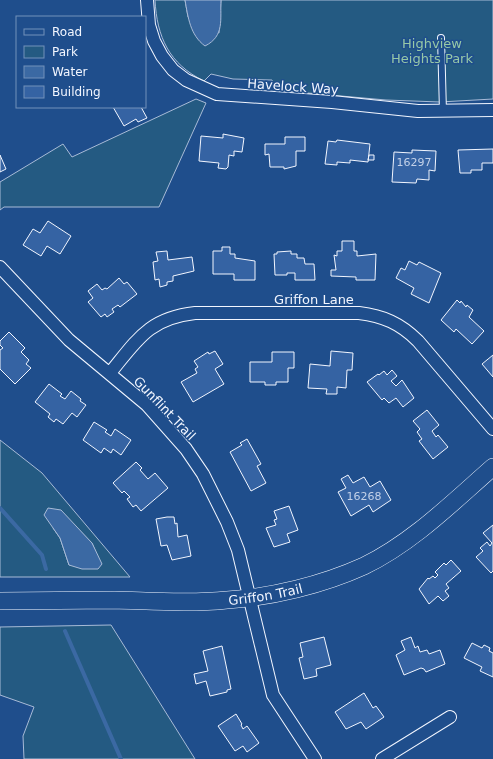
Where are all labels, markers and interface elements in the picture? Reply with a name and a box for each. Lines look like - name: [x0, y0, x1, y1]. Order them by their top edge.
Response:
- legend: [16, 16, 146, 108]
- text: Road: [52, 25, 82, 39]
- park label: Highview Heights Park: [391, 36, 473, 66]
- text: Park: [52, 45, 78, 59]
- text: Water: [52, 65, 88, 79]
- street label: Havelock Way: [247, 76, 339, 97]
- text: Building: [52, 85, 101, 99]
- house number: 16297: [397, 156, 432, 169]
- street label: Griffon Lane: [274, 292, 354, 307]
- street label: Gunflint Trail: [131, 374, 199, 443]
- house number: 16268: [347, 490, 382, 503]
- street label: Griffon Trail: [228, 581, 304, 608]

